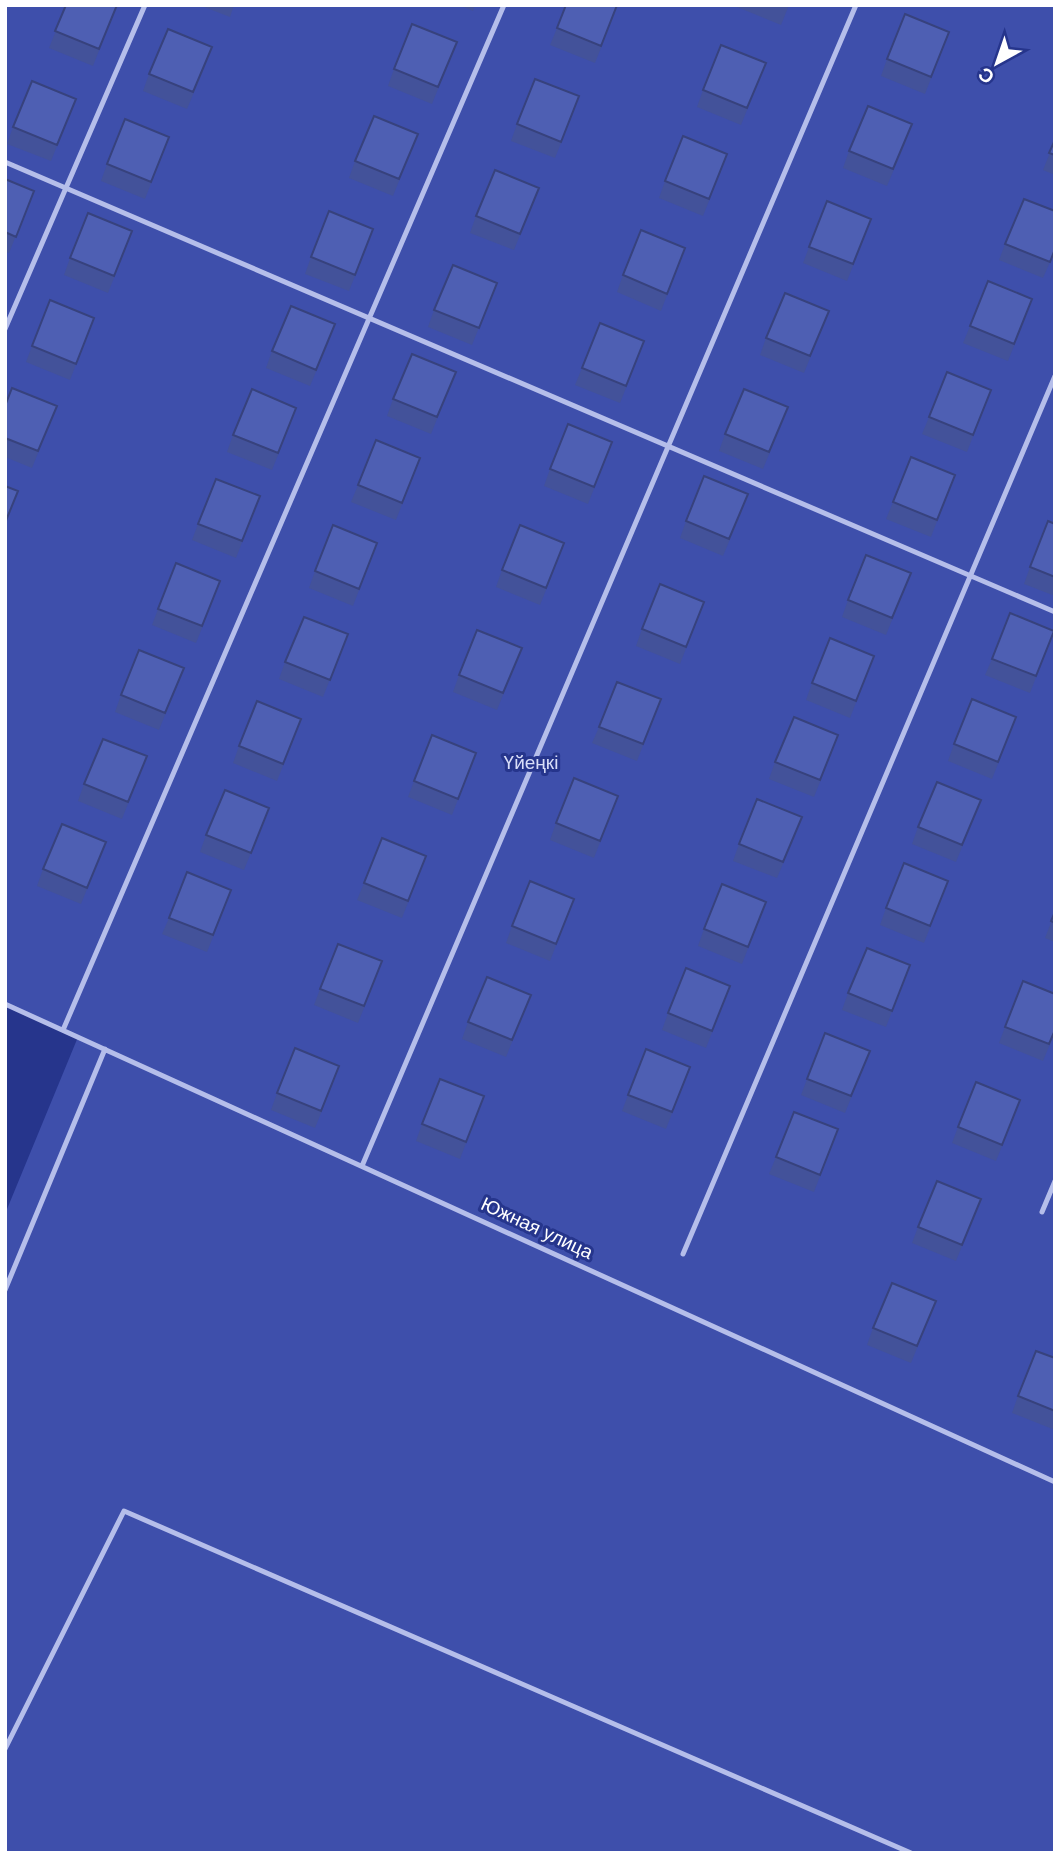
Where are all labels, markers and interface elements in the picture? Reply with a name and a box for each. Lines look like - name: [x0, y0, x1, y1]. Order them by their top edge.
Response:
- north arrow: [962, 28, 1032, 98]
- text: С: [974, 63, 998, 88]
- park label: Үйеңкі: [504, 752, 558, 773]
- street label: Южная улица: [478, 1193, 597, 1263]

